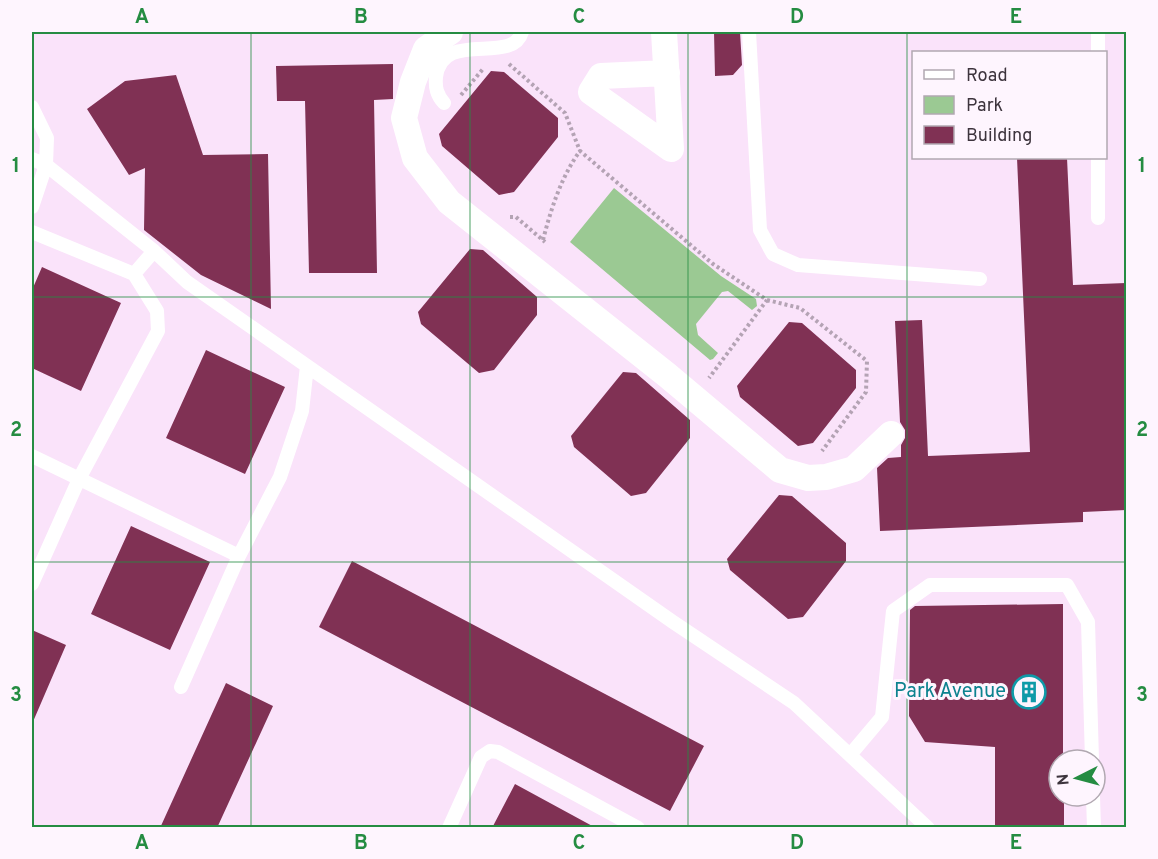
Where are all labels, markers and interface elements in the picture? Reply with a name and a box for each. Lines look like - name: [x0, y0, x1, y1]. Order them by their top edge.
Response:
- text: A: [135, 5, 149, 31]
- text: B: [354, 5, 368, 31]
- text: C: [573, 5, 585, 31]
- text: D: [790, 5, 804, 31]
- text: E: [1010, 5, 1022, 31]
- legend: [912, 51, 1107, 159]
- text: Road: [966, 65, 1008, 88]
- text: Park: [966, 95, 1003, 118]
- text: Building: [966, 125, 1032, 148]
- text: 1: [12, 154, 20, 180]
- text: 1: [1138, 154, 1146, 180]
- text: 2: [10, 418, 22, 444]
- text: 2: [1136, 418, 1148, 444]
- building icon: Park Avenue: [1011, 674, 1047, 710]
- place label: Park Avenue: [894, 679, 1006, 705]
- text: 3: [10, 683, 22, 709]
- text: 3: [1136, 683, 1148, 709]
- north arrow: [1047, 748, 1107, 808]
- text: N: [1054, 773, 1075, 786]
- text: A: [135, 831, 149, 857]
- text: B: [354, 831, 368, 857]
- text: C: [573, 831, 585, 857]
- text: D: [790, 831, 804, 857]
- text: E: [1010, 831, 1022, 857]

